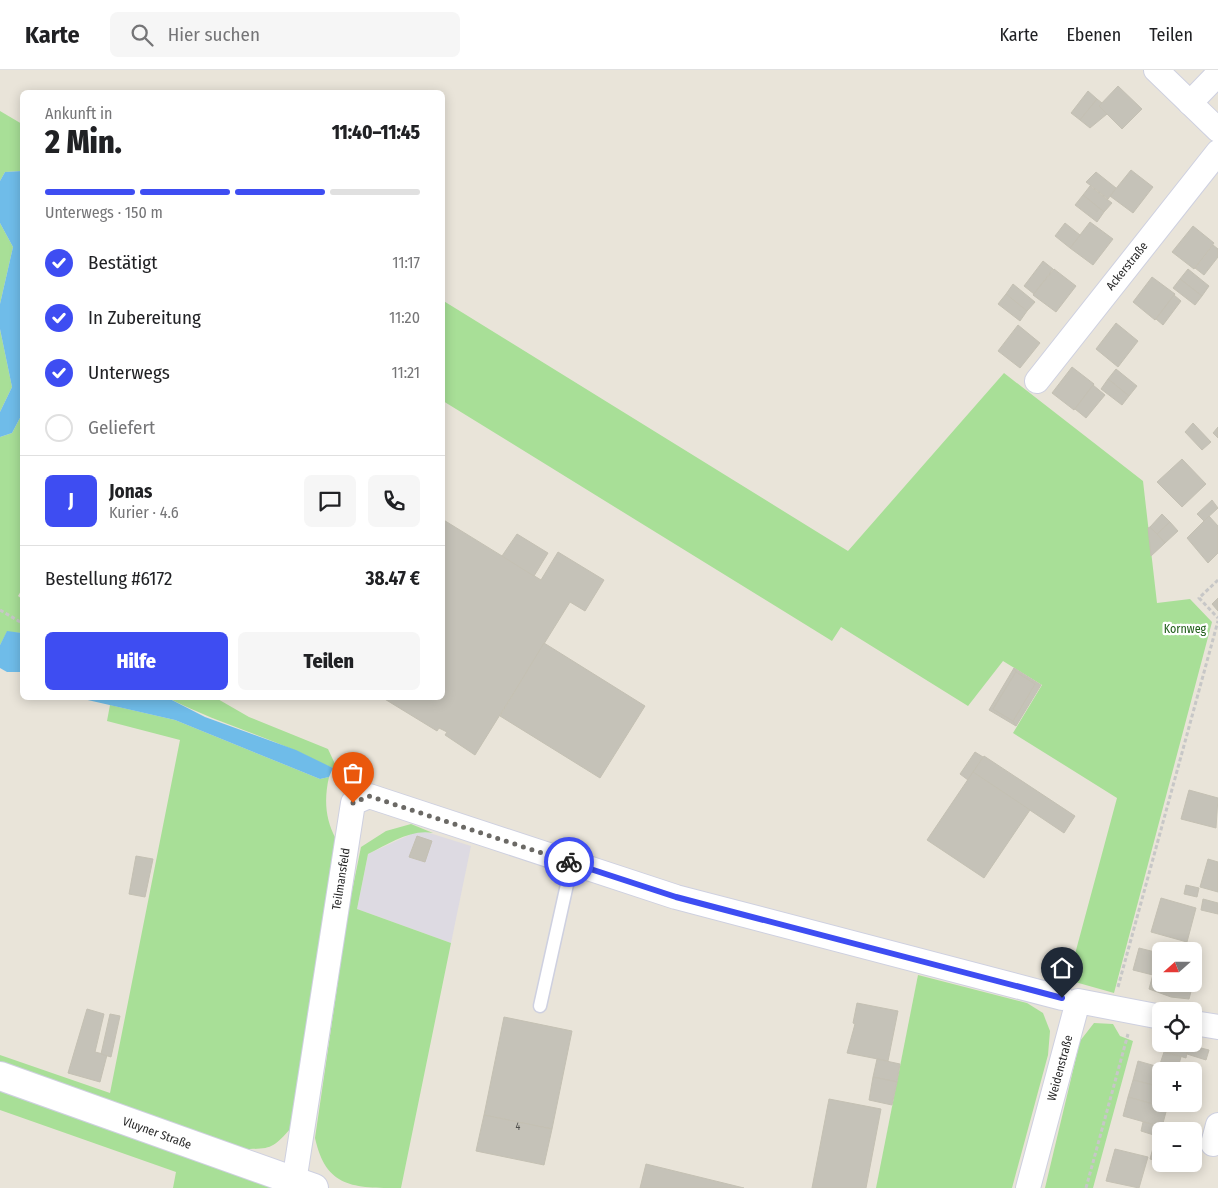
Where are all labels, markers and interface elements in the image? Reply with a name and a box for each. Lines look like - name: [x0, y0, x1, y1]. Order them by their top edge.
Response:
- search box: [110, 12, 460, 57]
- text: Karte: [25, 21, 80, 49]
- icon: search: [128, 21, 156, 49]
- text: Hier suchen: [168, 23, 260, 46]
- text: Karte: [999, 24, 1038, 46]
- text: Ebenen: [1066, 24, 1121, 46]
- text: Teilen: [1149, 24, 1193, 46]
- text: Ankunft in: [45, 104, 112, 123]
- text: 11:40–11:45: [332, 121, 420, 144]
- text: 2 Min.: [45, 123, 122, 161]
- text: Unterwegs · 150 m: [45, 203, 163, 222]
- street label: Ackerstraße: [1103, 239, 1151, 293]
- icon: check: [45, 249, 73, 277]
- text: Bestätigt: [88, 251, 157, 274]
- text: 11:17: [392, 253, 420, 272]
- icon: check: [45, 304, 73, 332]
- text: In Zubereitung: [88, 306, 201, 329]
- text: 11:20: [389, 308, 420, 327]
- icon: check: [45, 359, 73, 387]
- text: Unterwegs: [88, 361, 170, 384]
- text: 11:21: [391, 363, 420, 382]
- text: Geliefert: [88, 416, 155, 439]
- button: chat: [304, 475, 356, 527]
- button: phone: [368, 475, 420, 527]
- text: Jonas: [109, 480, 152, 503]
- text: J: [68, 489, 74, 512]
- text: Kurier · 4.6: [109, 503, 179, 522]
- text: Bestellung #6172: [45, 567, 172, 590]
- text: 38.47 €: [365, 567, 420, 590]
- park label: Kornweg: [1164, 622, 1207, 636]
- button: Hilfe: [45, 632, 228, 690]
- button: Teilen: [238, 632, 420, 690]
- pin: [332, 752, 374, 803]
- icon: bag: [339, 759, 367, 787]
- courier: [544, 837, 594, 887]
- street label: Teilmansfeld: [329, 847, 353, 911]
- icon: bike: [555, 848, 583, 876]
- north arrow: [1152, 942, 1202, 992]
- map controls: [1152, 942, 1202, 1172]
- pin: [1041, 947, 1083, 998]
- icon: home: [1048, 954, 1076, 982]
- button: locate: [1152, 1002, 1202, 1052]
- street label: Weidenstraße: [1044, 1033, 1076, 1102]
- button: +: [1152, 1062, 1202, 1112]
- street label: Vluyner Straße: [121, 1114, 193, 1152]
- house number: 4: [516, 1121, 521, 1133]
- button: −: [1152, 1122, 1202, 1172]

